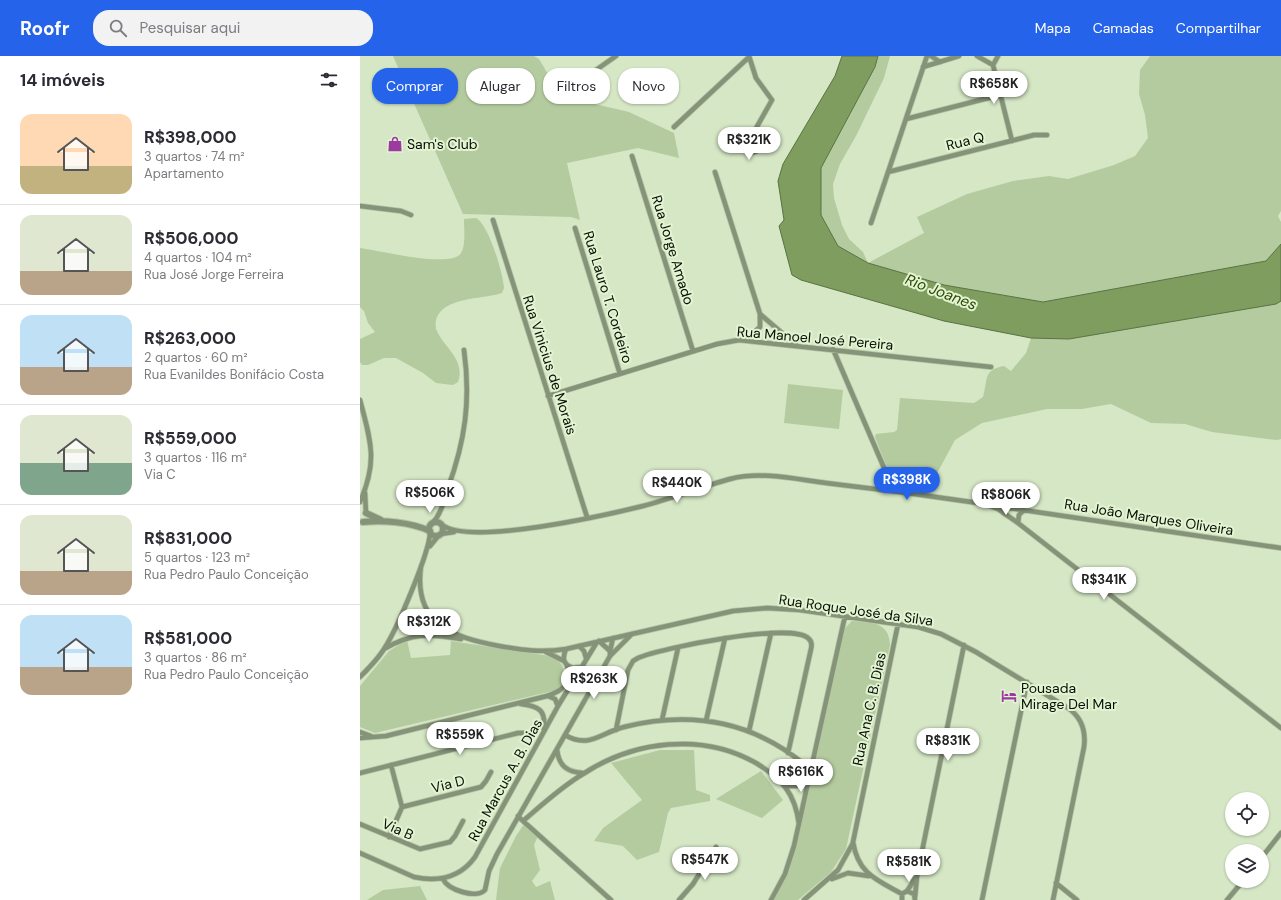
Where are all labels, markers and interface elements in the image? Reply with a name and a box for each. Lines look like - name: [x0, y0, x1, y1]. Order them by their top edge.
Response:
- search box: [93, 10, 373, 46]
- text: Roofr: [20, 16, 69, 41]
- icon: search: [107, 17, 129, 39]
- text: Pesquisar aqui: [139, 18, 240, 38]
- text: Mapa: [1035, 19, 1071, 37]
- text: Camadas: [1093, 19, 1154, 37]
- text: Compartilhar: [1176, 19, 1261, 37]
- chip: Comprar: [372, 68, 458, 104]
- chip: Alugar: [466, 68, 535, 104]
- chip: Filtros: [543, 68, 610, 104]
- chip: Novo: [618, 68, 679, 104]
- text: 14 imóveis: [20, 69, 105, 91]
- icon: filters: [318, 69, 340, 91]
- pin: R$658K: [961, 71, 1027, 105]
- text: R$658K: [970, 75, 1018, 92]
- text: R$398,000: [144, 126, 236, 148]
- pin: R$321K: [716, 127, 782, 161]
- street label: Rua Q: [944, 128, 986, 154]
- icon: home: [52, 130, 100, 178]
- text: R$321K: [727, 131, 771, 148]
- shop icon: Sam's Club: [386, 135, 404, 153]
- place label: Sam's Club: [407, 135, 478, 153]
- text: 3 quartos · 74 m²: [144, 148, 245, 165]
- text: Apartamento: [144, 165, 224, 182]
- street label: Rua Jorge Amado: [648, 193, 698, 307]
- text: R$506,000: [144, 227, 238, 249]
- street label: Rua Lauro T. Cordeiro: [579, 229, 637, 365]
- icon: home: [52, 231, 100, 279]
- text: 4 quartos · 104 m²: [144, 249, 252, 266]
- text: Rua José Jorge Ferreira: [144, 266, 284, 283]
- water label: Rio Joanes: [902, 269, 980, 315]
- street label: Rua Vinicius de Morais: [519, 293, 581, 437]
- street label: Rua Manoel José Pereira: [736, 322, 894, 354]
- text: R$263,000: [144, 327, 236, 349]
- icon: home: [52, 331, 100, 379]
- text: 2 quartos · 60 m²: [144, 349, 247, 366]
- text: Rua Evanildes Bonifácio Costa: [144, 366, 324, 383]
- text: R$559,000: [144, 427, 237, 449]
- icon: home: [52, 431, 100, 479]
- text: 3 quartos · 116 m²: [144, 449, 247, 466]
- text: Via C: [144, 466, 176, 483]
- pin: R$398K: [874, 467, 940, 501]
- pin: R$440K: [644, 470, 710, 504]
- text: R$398K: [883, 471, 931, 488]
- text: R$440K: [652, 474, 702, 491]
- pin: R$506K: [397, 480, 463, 514]
- pin: R$806K: [973, 482, 1039, 516]
- text: R$506K: [405, 484, 455, 501]
- text: R$806K: [981, 486, 1031, 503]
- street label: Rua João Marques Oliveira: [1063, 495, 1235, 539]
- text: R$831,000: [144, 527, 232, 549]
- icon: home: [52, 531, 100, 579]
- text: 5 quartos · 123 m²: [144, 549, 250, 566]
- text: Rua Pedro Paulo Conceição: [144, 566, 309, 583]
- pin: R$341K: [1071, 567, 1137, 601]
- text: R$341K: [1081, 571, 1127, 588]
- street label: Rua Roque José da Silva: [778, 590, 934, 630]
- pin: R$312K: [396, 609, 462, 643]
- text: R$312K: [407, 613, 451, 630]
- text: R$581,000: [144, 627, 232, 649]
- icon: home: [52, 631, 100, 679]
- text: 3 quartos · 86 m²: [144, 649, 247, 666]
- street label: Rua Ana C. B. Dias: [848, 651, 890, 767]
- text: Rua Pedro Paulo Conceição: [144, 666, 309, 683]
- pin: R$263K: [561, 666, 627, 700]
- text: R$263K: [570, 670, 618, 687]
- place label: Pousada Mirage Del Mar: [1021, 679, 1117, 713]
- hotel icon: Pousada Mirage Del Mar: [1000, 687, 1018, 705]
- street label: Rua Marcus A. B. Dias: [464, 716, 546, 844]
- pin: R$559K: [427, 722, 493, 756]
- text: R$559K: [436, 726, 484, 743]
- pin: R$831K: [915, 728, 981, 762]
- text: R$831K: [925, 732, 971, 749]
- pin: R$616K: [768, 759, 834, 793]
- text: R$616K: [778, 763, 824, 780]
- street label: Via D: [429, 771, 467, 797]
- map controls: [1225, 792, 1269, 888]
- button: locate: [1225, 792, 1269, 836]
- street label: Via B: [379, 814, 417, 844]
- button: layers: [1225, 844, 1269, 888]
- pin: R$547K: [672, 847, 738, 881]
- pin: R$581K: [876, 849, 942, 883]
- text: R$547K: [681, 851, 729, 868]
- text: R$581K: [886, 853, 932, 870]

